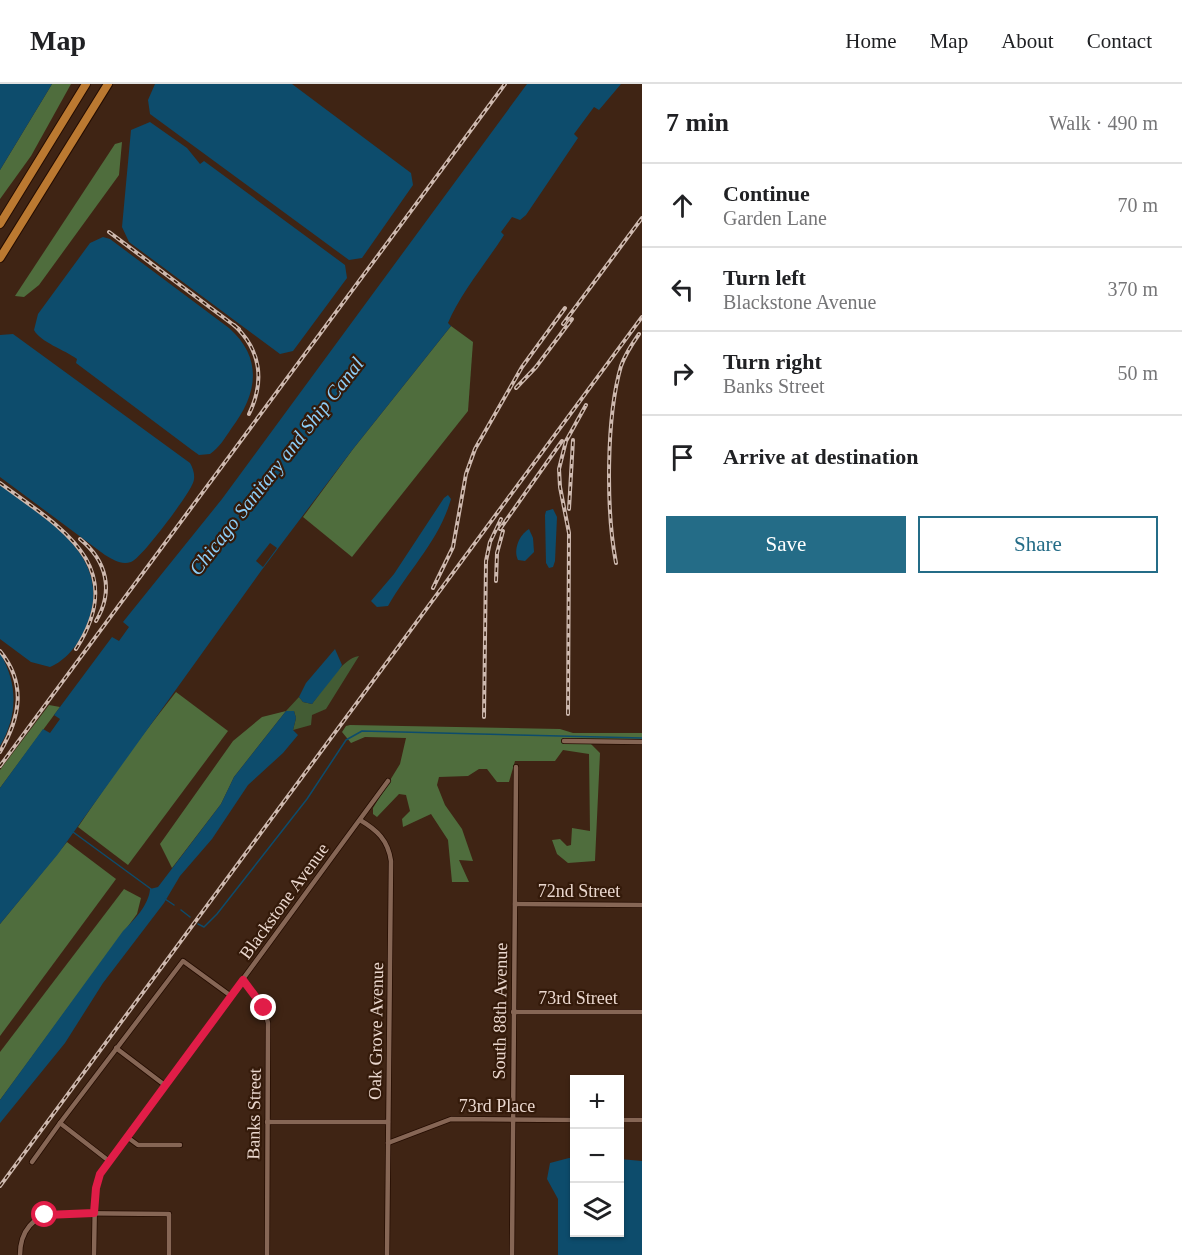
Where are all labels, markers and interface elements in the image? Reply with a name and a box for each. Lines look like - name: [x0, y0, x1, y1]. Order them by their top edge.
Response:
- text: Map: [30, 25, 86, 56]
- text: Home: [845, 29, 897, 53]
- text: Map: [930, 29, 968, 53]
- text: About: [1001, 29, 1054, 53]
- text: Contact: [1087, 29, 1152, 53]
- text: 7 min: [666, 108, 729, 137]
- text: Walk · 490 m: [1049, 112, 1158, 134]
- text: Continue: [723, 181, 810, 206]
- icon: ahead: [666, 189, 699, 222]
- text: 70 m: [1117, 194, 1158, 216]
- text: Garden Lane: [723, 207, 827, 229]
- text: Turn left: [723, 265, 806, 290]
- icon: left: [666, 273, 699, 306]
- text: 370 m: [1107, 278, 1158, 300]
- text: Blackstone Avenue: [723, 291, 876, 313]
- text: Turn right: [723, 349, 822, 374]
- water label: Chicago Sanitary and Ship Canal: [184, 352, 369, 580]
- icon: right: [666, 357, 699, 390]
- text: 50 m: [1117, 362, 1158, 384]
- text: Banks Street: [723, 375, 825, 397]
- icon: arrive: [666, 441, 699, 474]
- text: Arrive at destination: [723, 444, 919, 469]
- button: Save: [666, 516, 906, 573]
- button: Share: [918, 516, 1158, 573]
- street label: Blackstone Avenue: [235, 839, 333, 963]
- street label: 72nd Street: [538, 881, 620, 901]
- street label: South 88th Avenue: [489, 942, 511, 1080]
- street label: Oak Grove Avenue: [365, 962, 387, 1100]
- street label: 73rd Street: [538, 988, 618, 1008]
- route end: [250, 994, 276, 1020]
- street label: Banks Street: [243, 1068, 265, 1160]
- map controls: [570, 1075, 624, 1237]
- button: +: [570, 1075, 624, 1129]
- street label: 73rd Place: [459, 1096, 535, 1116]
- button: −: [570, 1129, 624, 1183]
- button: layers: [570, 1183, 624, 1237]
- route start: [31, 1201, 57, 1227]

